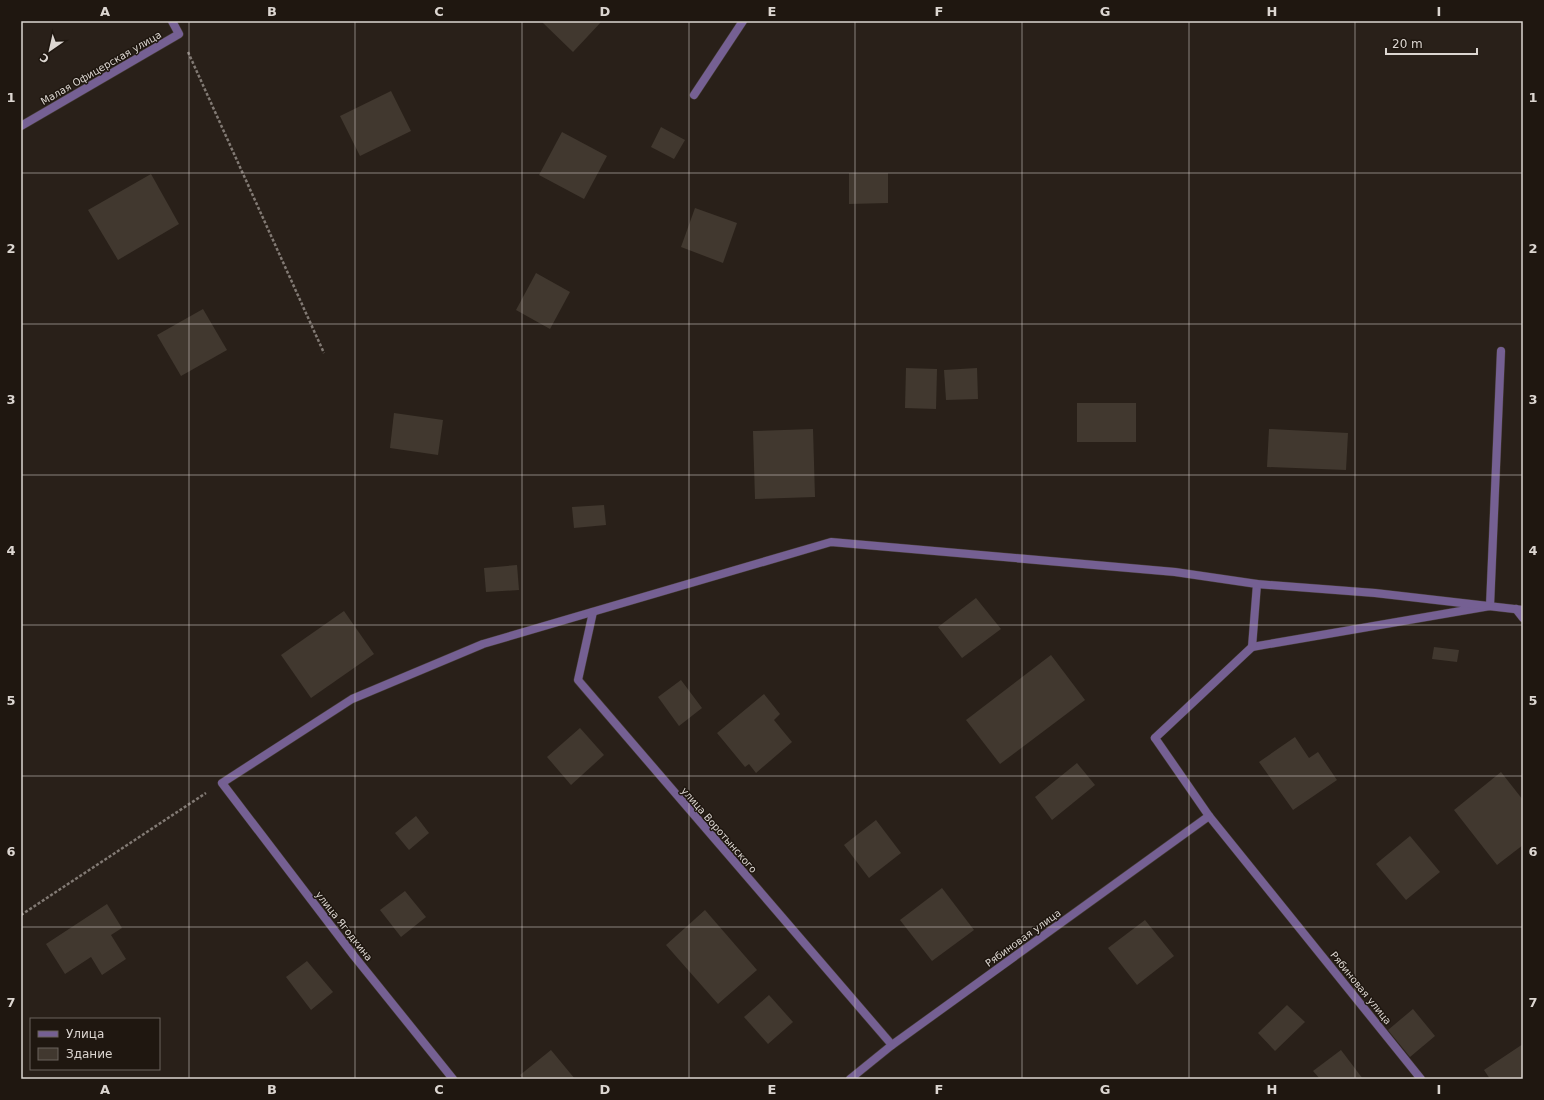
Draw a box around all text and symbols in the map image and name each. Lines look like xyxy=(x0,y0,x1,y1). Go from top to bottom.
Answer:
text: A xyxy=(100,4,110,19)
text: B xyxy=(267,4,277,19)
text: C xyxy=(434,4,444,19)
text: D xyxy=(600,4,611,19)
text: E xyxy=(768,4,776,19)
text: F xyxy=(935,4,943,19)
text: G xyxy=(1100,4,1110,19)
text: H xyxy=(1267,4,1277,19)
text: I xyxy=(1437,4,1441,19)
street label: Малая Офицерская улица xyxy=(39,29,163,107)
north arrow xyxy=(30,30,70,70)
scale bar xyxy=(1386,30,1477,56)
text: 20 m xyxy=(1392,37,1423,51)
text: С xyxy=(38,50,52,66)
text: 1 xyxy=(6,90,16,105)
text: 1 xyxy=(1528,90,1538,105)
text: 2 xyxy=(6,241,16,256)
text: 2 xyxy=(1528,241,1538,256)
text: 3 xyxy=(6,392,16,407)
text: 3 xyxy=(1528,392,1538,407)
text: 4 xyxy=(6,543,16,558)
text: 4 xyxy=(1528,543,1538,558)
text: 5 xyxy=(6,693,16,708)
text: 5 xyxy=(1528,693,1538,708)
street label: улица Воротынского xyxy=(679,785,759,875)
text: 6 xyxy=(6,844,16,859)
text: 6 xyxy=(1528,844,1538,859)
street label: улица Ягодкина xyxy=(313,889,375,963)
street label: Рябиновая улица xyxy=(983,907,1063,969)
street label: Рябиновая улица xyxy=(1328,949,1394,1027)
text: 7 xyxy=(6,995,16,1010)
text: 7 xyxy=(1528,995,1538,1010)
legend xyxy=(30,1018,160,1070)
text: Улица xyxy=(66,1027,104,1041)
text: Здание xyxy=(66,1047,112,1061)
text: A xyxy=(100,1082,110,1097)
text: B xyxy=(267,1082,277,1097)
text: C xyxy=(434,1082,444,1097)
text: D xyxy=(600,1082,611,1097)
text: E xyxy=(768,1082,776,1097)
text: F xyxy=(935,1082,943,1097)
text: G xyxy=(1100,1082,1110,1097)
text: H xyxy=(1267,1082,1277,1097)
text: I xyxy=(1437,1082,1441,1097)

